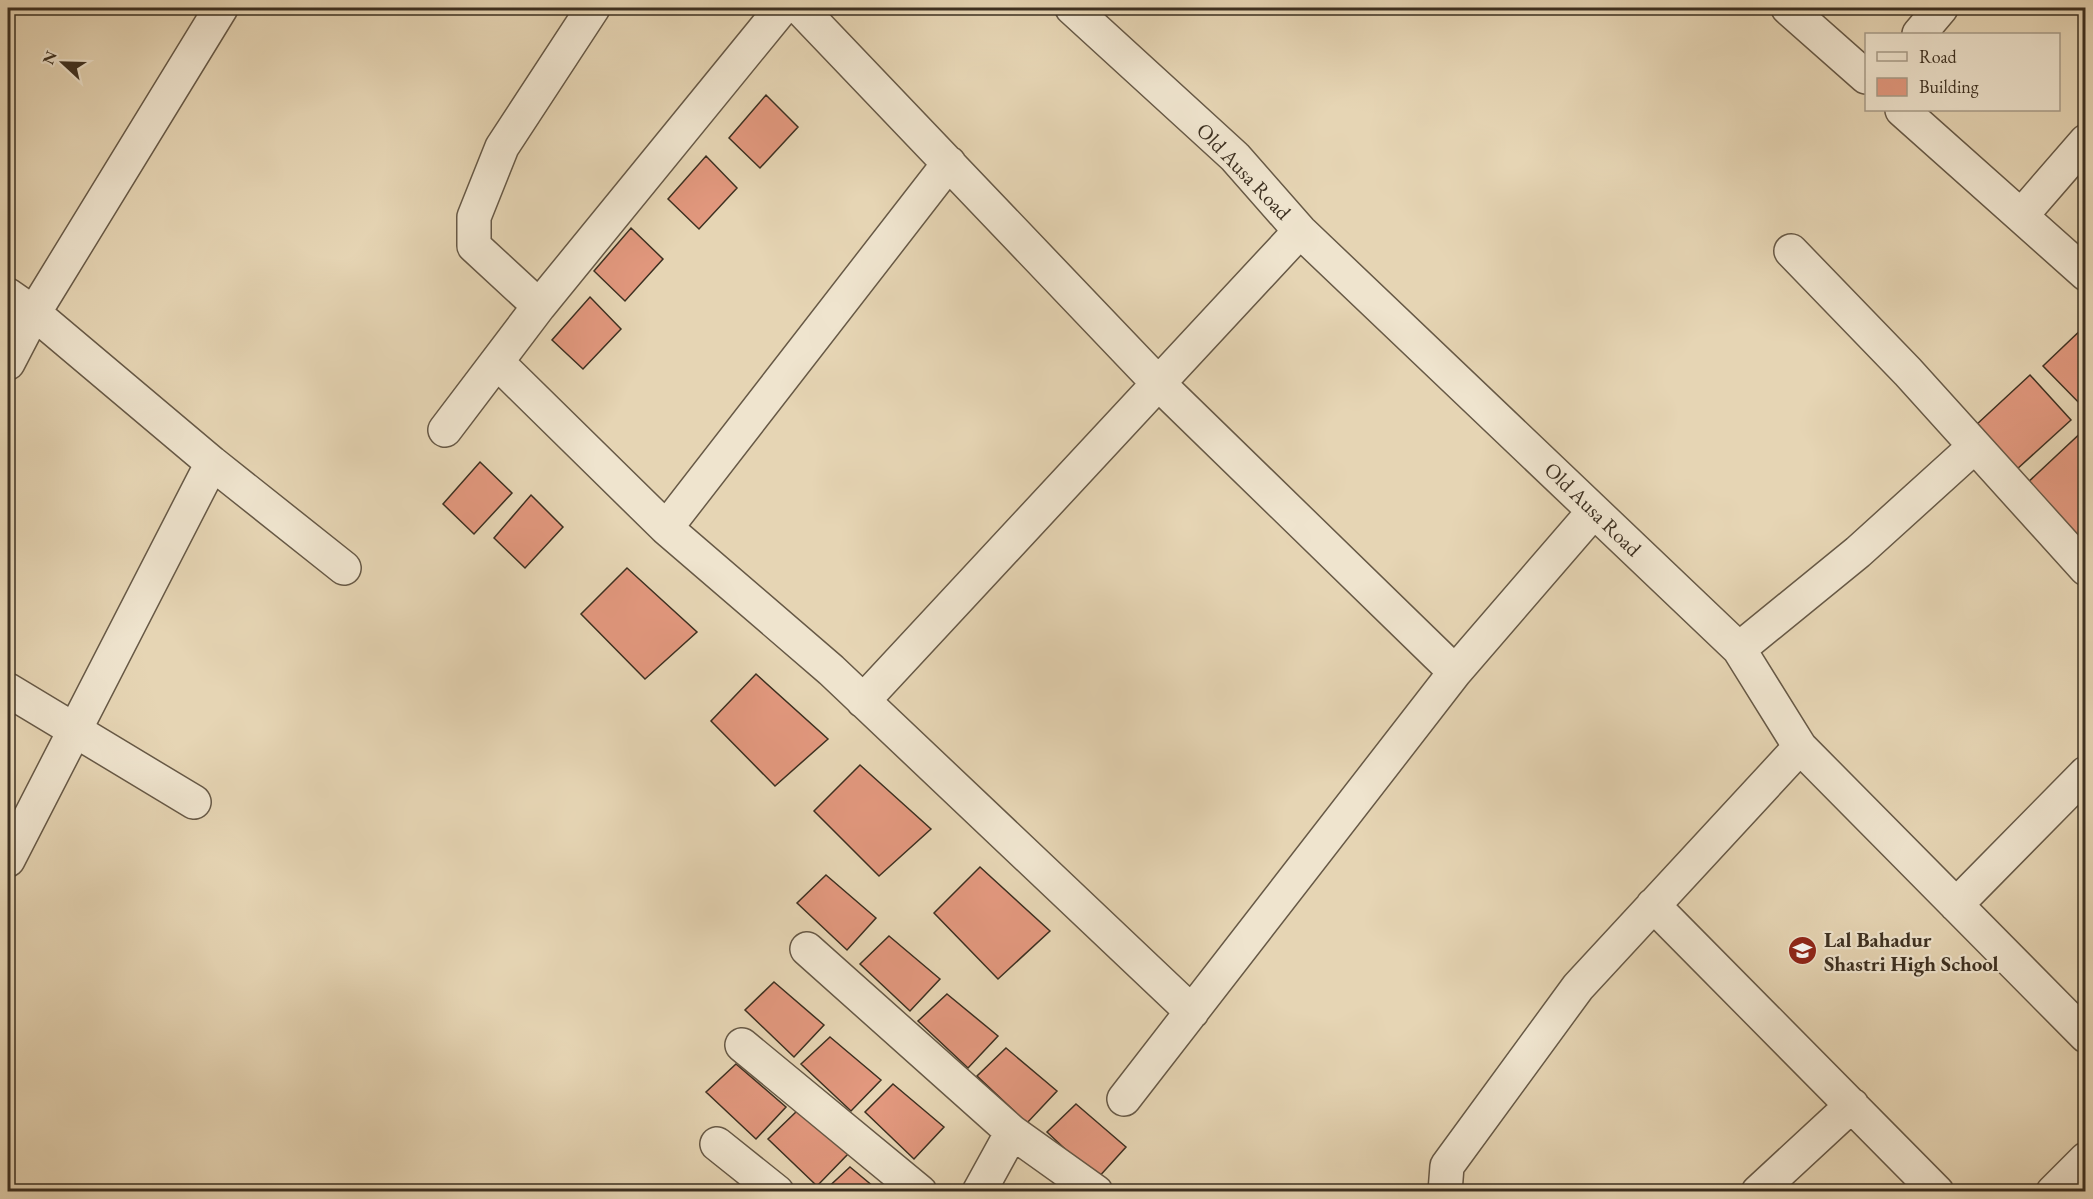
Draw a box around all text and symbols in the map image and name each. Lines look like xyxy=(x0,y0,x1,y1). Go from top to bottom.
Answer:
north arrow xyxy=(33,33,93,93)
legend xyxy=(1865,33,2060,111)
text: Road xyxy=(1919,45,1958,68)
text: N xyxy=(37,48,62,68)
text: Building xyxy=(1919,75,1979,98)
street label: Old Ausa Road xyxy=(1191,117,1297,226)
street label: Old Ausa Road xyxy=(1539,456,1648,562)
place label: Lal Bahadur Shastri High School xyxy=(1824,926,1998,977)
school or university icon: Lal Bahadur Shastri High School xyxy=(1787,935,1819,967)

